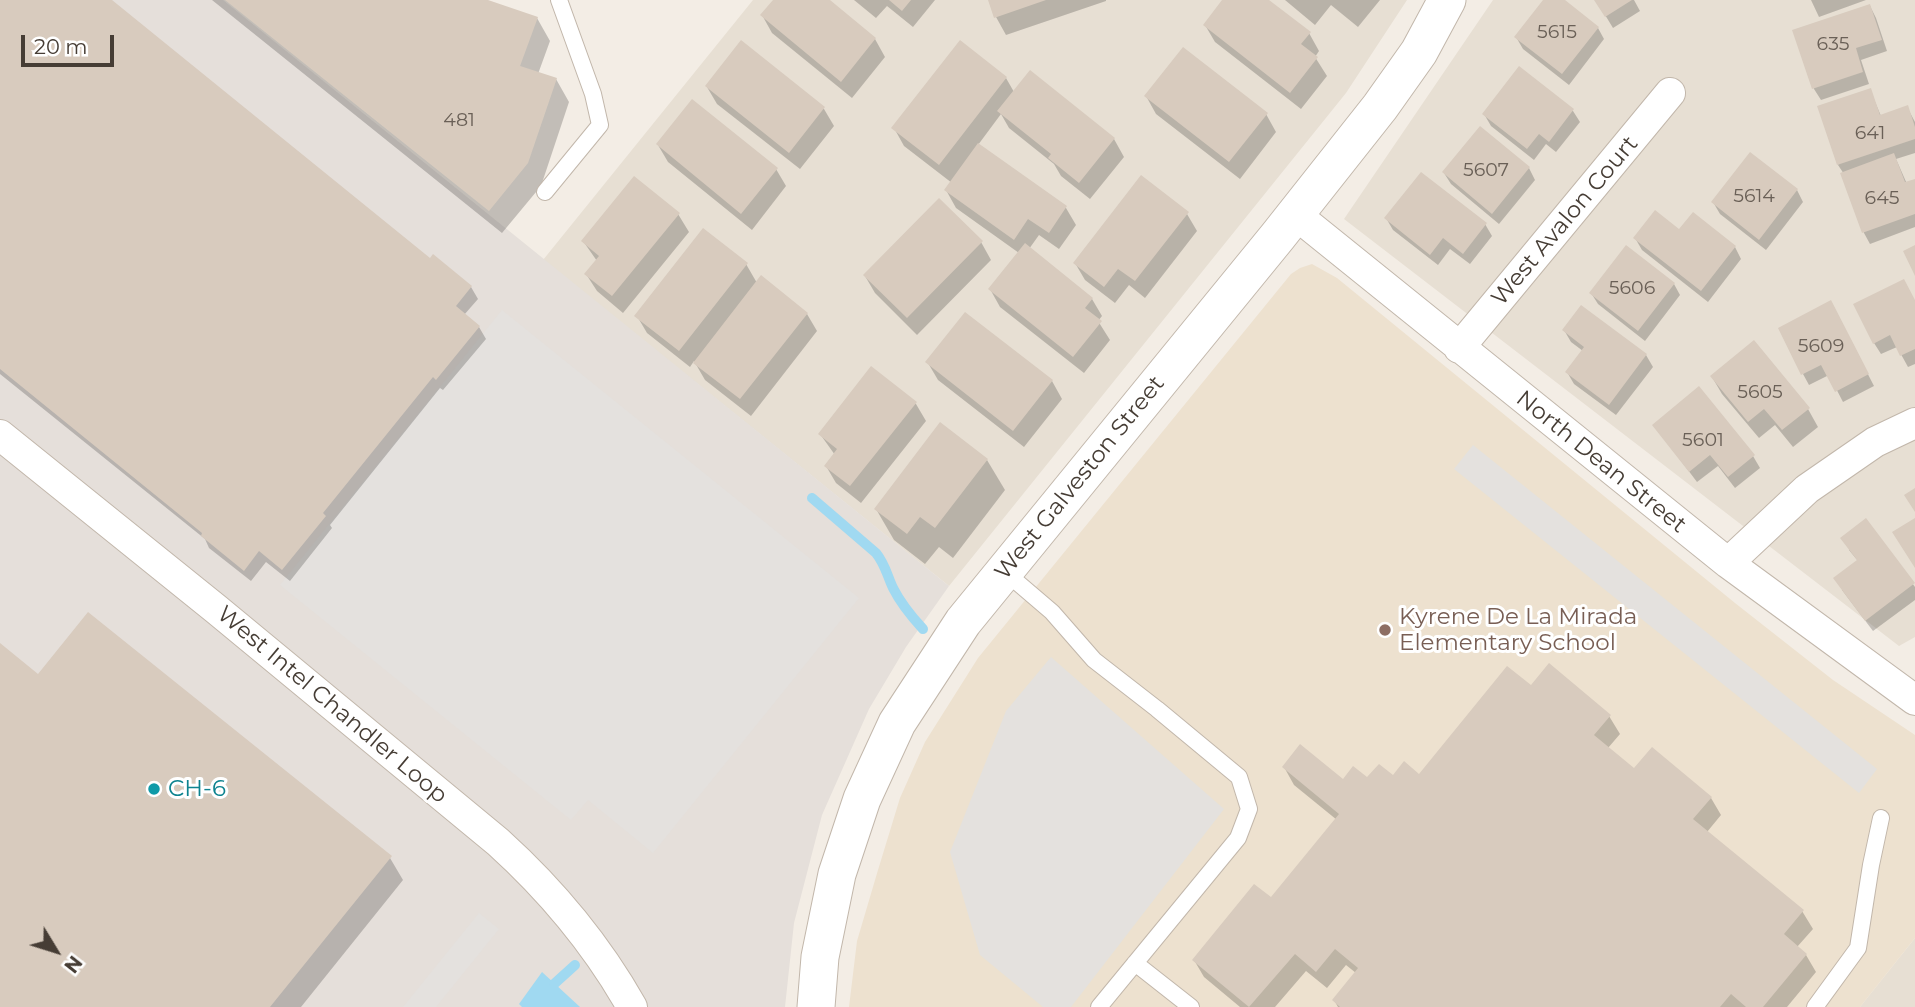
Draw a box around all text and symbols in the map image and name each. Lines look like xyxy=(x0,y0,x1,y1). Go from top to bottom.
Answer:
scale bar xyxy=(24,21,117,65)
house number: 5615 xyxy=(1537,21,1577,43)
house number: 635 xyxy=(1817,33,1849,55)
text: 20 m xyxy=(34,34,88,59)
house number: 481 xyxy=(443,109,475,131)
house number: 641 xyxy=(1855,122,1885,144)
street label: West Avalon Court xyxy=(1486,131,1644,311)
house number: 5607 xyxy=(1463,159,1509,181)
house number: 5614 xyxy=(1733,185,1775,207)
house number: 645 xyxy=(1865,187,1899,209)
house number: 5606 xyxy=(1609,277,1655,299)
house number: 5609 xyxy=(1798,335,1844,357)
street label: West Galveston Street xyxy=(989,371,1171,585)
house number: 5605 xyxy=(1737,381,1783,403)
street label: North Dean Street xyxy=(1510,385,1692,539)
house number: 5601 xyxy=(1682,429,1724,451)
street label: West Intel Chandler Loop xyxy=(211,601,453,809)
place label: Kyrene De La Mirada Elementary School xyxy=(1399,603,1637,657)
marker: Kyrene De La Mirada Elementary School xyxy=(1377,622,1393,638)
place label: CH-6 xyxy=(168,775,226,803)
marker: CH-6 xyxy=(146,781,162,797)
north arrow xyxy=(21,916,91,986)
text: N xyxy=(59,951,87,977)

